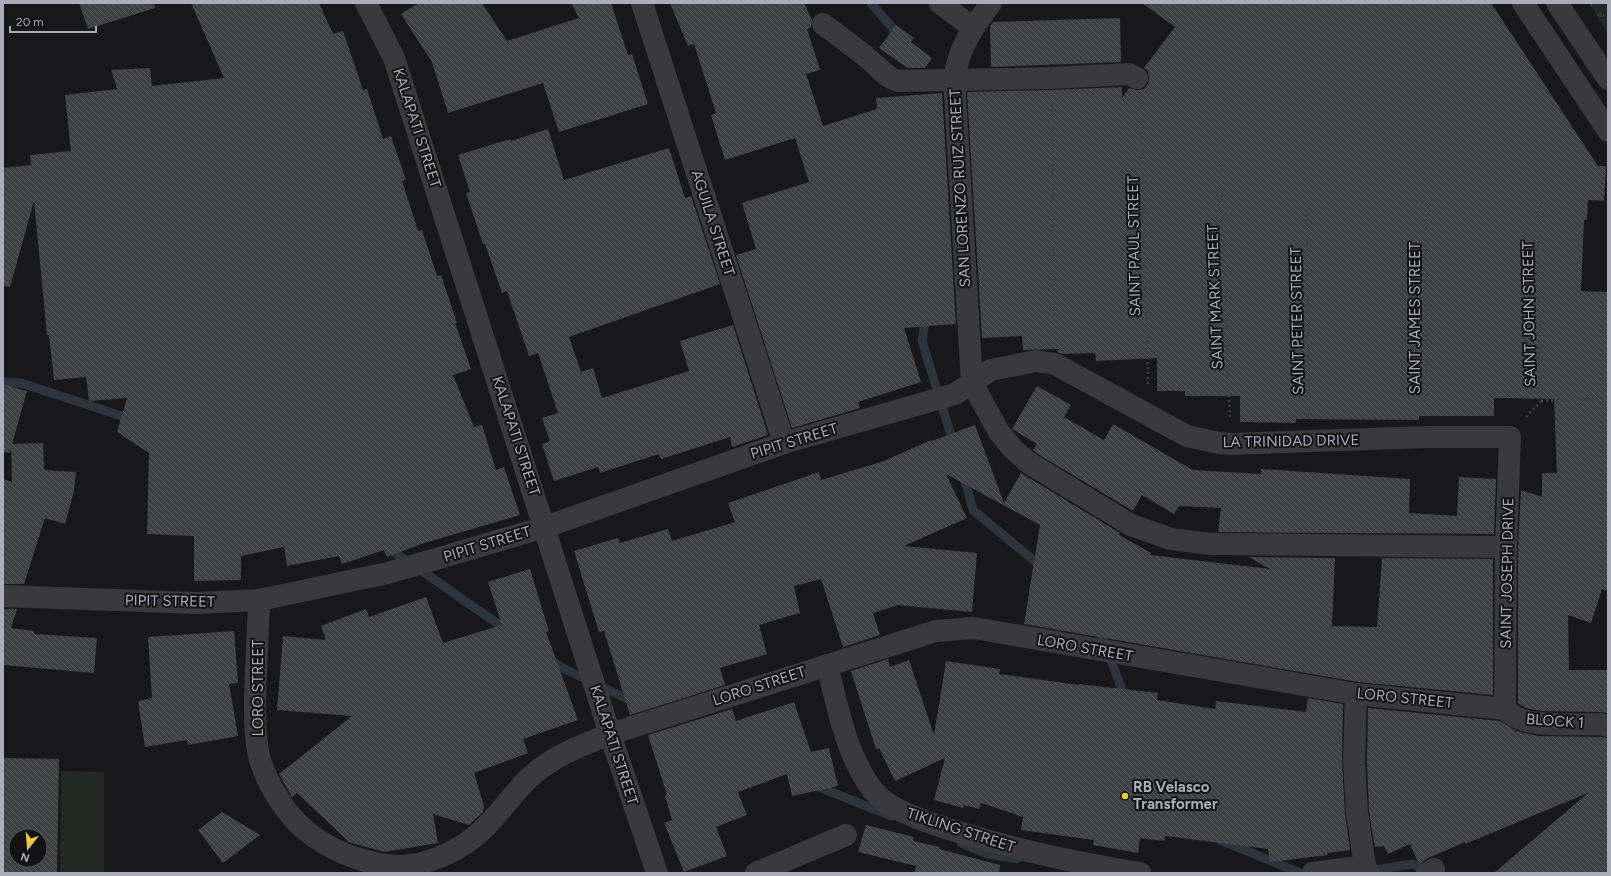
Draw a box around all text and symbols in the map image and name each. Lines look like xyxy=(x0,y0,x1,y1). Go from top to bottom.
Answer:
scale bar xyxy=(10,8,96,34)
text: 20 m xyxy=(16,15,44,29)
street label: KALAPATI STREET xyxy=(389,66,445,191)
street label: SAN LORENZO RUIZ STREET xyxy=(946,87,974,288)
street label: AGUILA STREET xyxy=(687,168,739,279)
street label: SAINT PAUL STREET xyxy=(1124,175,1144,317)
street label: SAINT MARK STREET xyxy=(1203,223,1227,370)
street label: SAINT JOHN STREET xyxy=(1519,240,1539,387)
street label: SAINT JAMES STREET xyxy=(1406,241,1424,394)
street label: SAINT PETER STREET xyxy=(1287,246,1307,395)
street label: KALAPATI STREET xyxy=(488,374,544,499)
street label: PIPIT STREET xyxy=(748,419,841,463)
street label: LA TRINIDAD DRIVE xyxy=(1223,431,1359,451)
street label: SAINT JOSEPH DRIVE xyxy=(1497,497,1517,649)
street label: PIPIT STREET xyxy=(441,522,534,566)
street label: PIPIT STREET xyxy=(125,591,216,611)
street label: LORO STREET xyxy=(1036,631,1135,665)
street label: LORO STREET xyxy=(249,639,267,736)
street label: LORO STREET xyxy=(710,662,809,710)
street label: KALAPATI STREET xyxy=(586,683,642,808)
street label: LORO STREET xyxy=(1356,684,1455,712)
street label: BLOCK 1 xyxy=(1525,710,1585,732)
place label: RB Velasco Transformer xyxy=(1133,778,1218,813)
marker: RB Velasco Transformer xyxy=(1120,791,1130,801)
street label: TIKLING STREET xyxy=(904,804,1018,856)
north arrow xyxy=(8,828,48,868)
text: N xyxy=(19,850,31,865)

